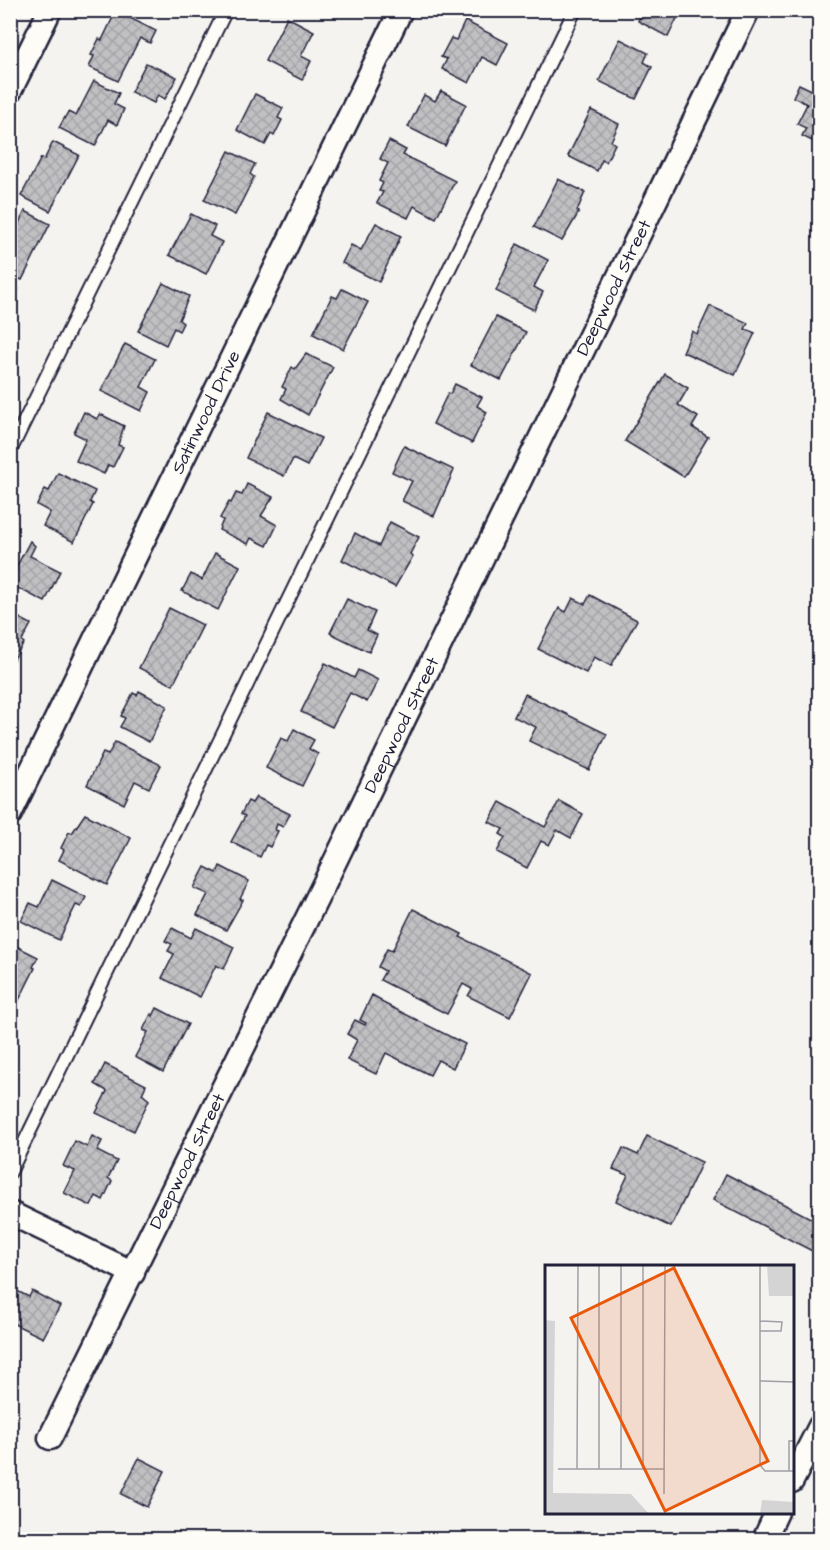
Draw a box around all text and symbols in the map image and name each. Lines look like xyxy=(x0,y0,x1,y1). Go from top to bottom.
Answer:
street label: Deepwood Street xyxy=(570,215,657,360)
street label: Satinwood Drive xyxy=(165,346,246,478)
street label: Deepwood Street xyxy=(358,652,445,797)
street label: Deepwood Street xyxy=(143,1088,231,1233)
inset map xyxy=(545,1265,794,1514)

